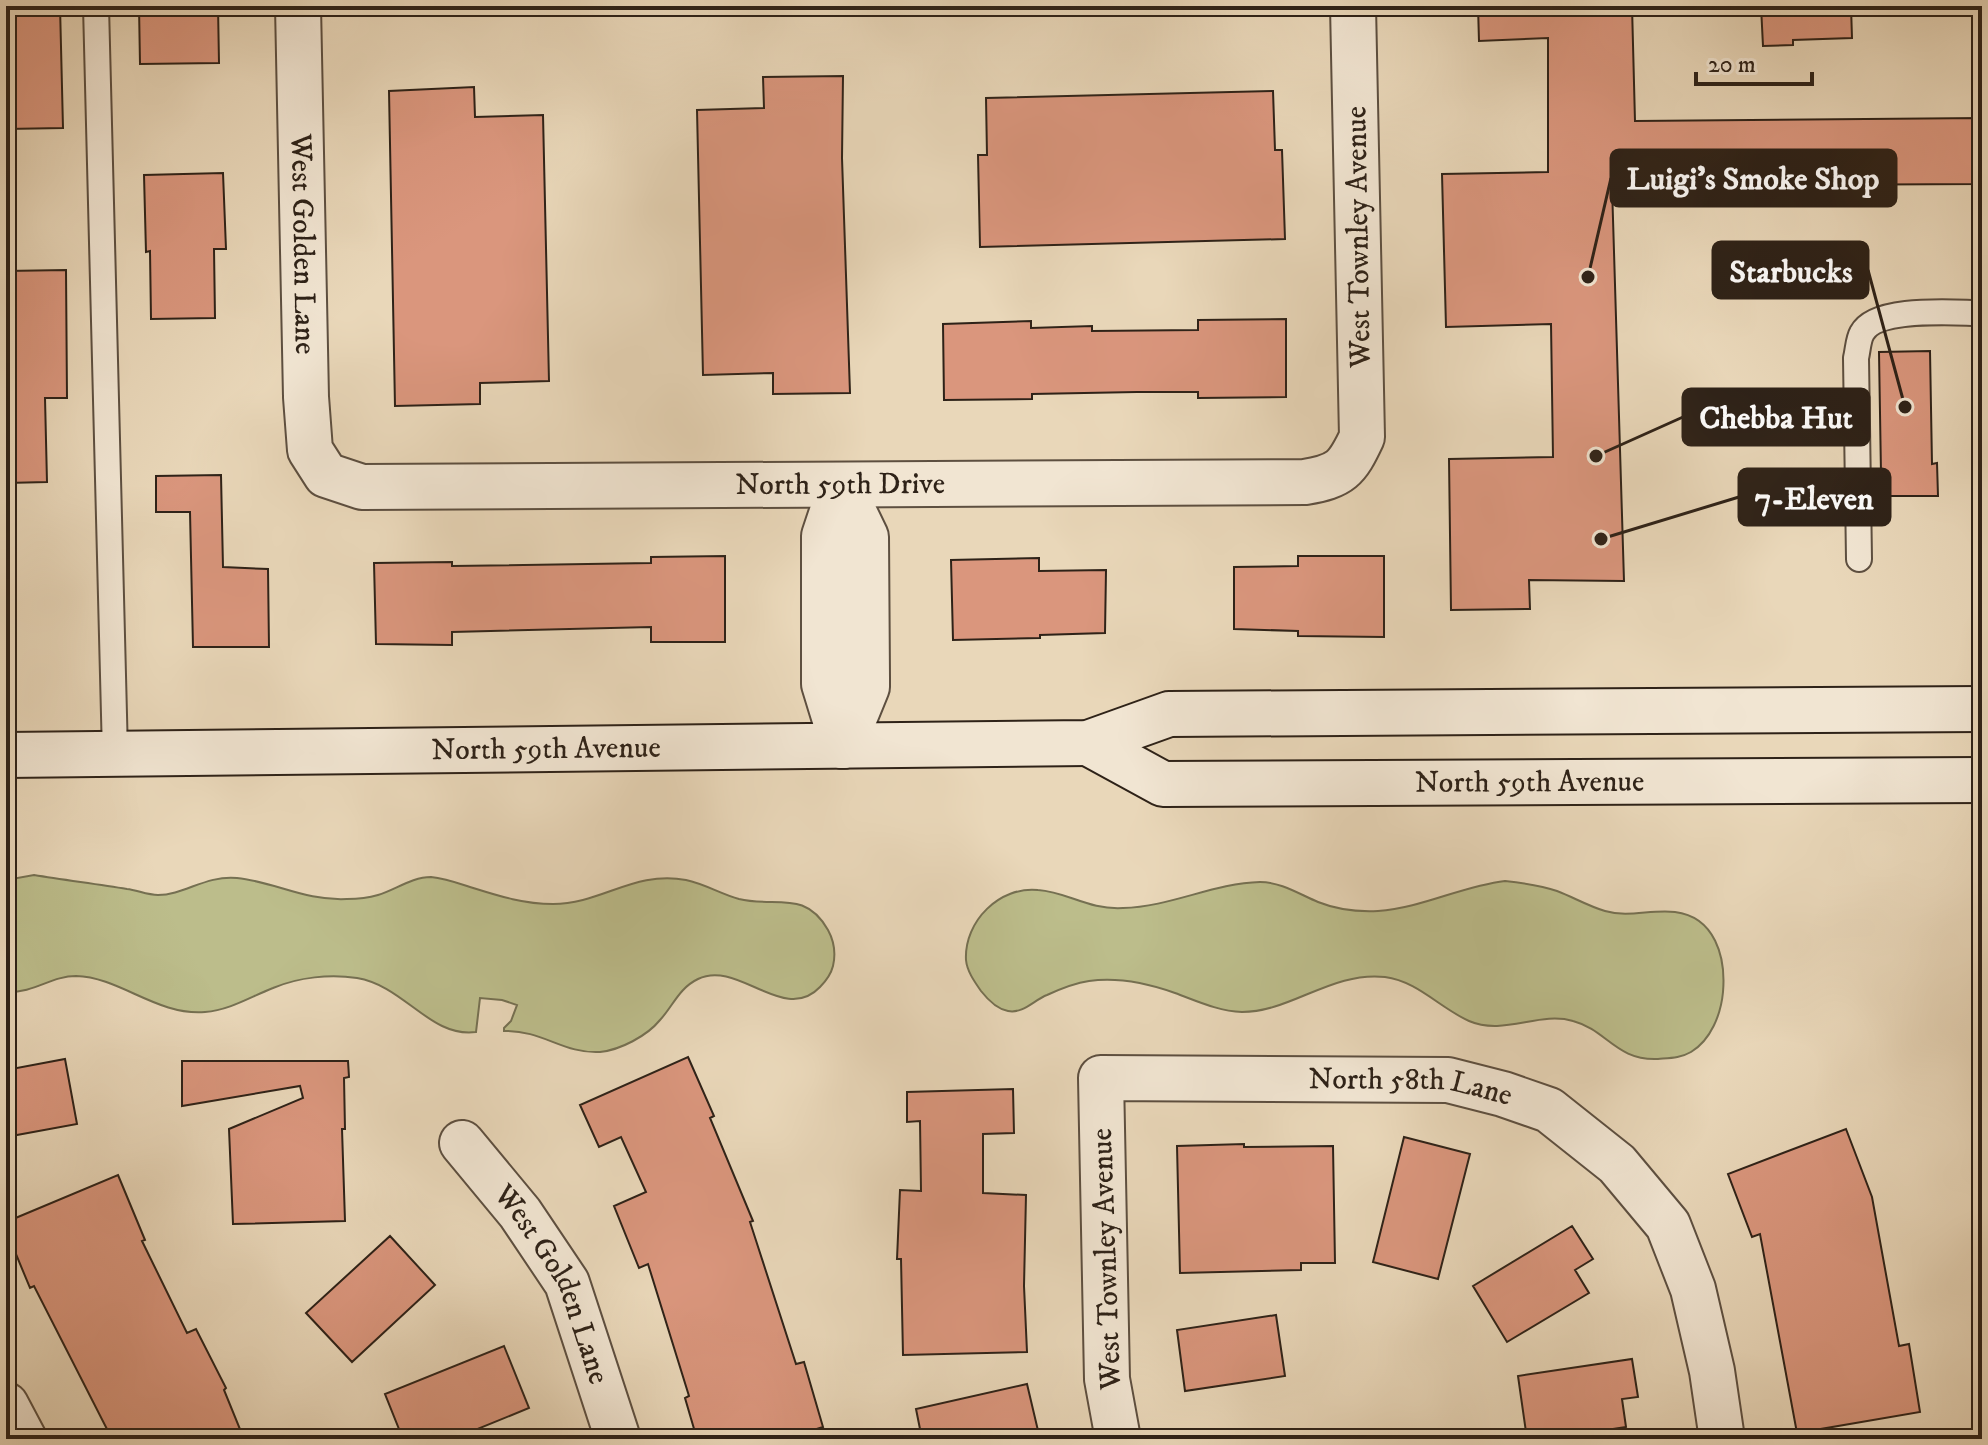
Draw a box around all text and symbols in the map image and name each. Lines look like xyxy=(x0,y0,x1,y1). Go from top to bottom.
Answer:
scale bar xyxy=(1696,36,1812,86)
text: 20 m xyxy=(1708,50,1756,80)
street label: West Townley Avenue xyxy=(1338,106,1380,369)
street label: West Golden Lane xyxy=(282,132,324,355)
callout: Luigi’s Smoke Shop xyxy=(1611,150,1896,206)
text: Luigi’s Smoke Shop xyxy=(1627,160,1879,200)
callout: Starbucks xyxy=(1713,242,1868,298)
text: Starbucks xyxy=(1729,253,1853,293)
callout: Chebba Hut xyxy=(1683,389,1869,445)
text: Chebba Hut xyxy=(1699,399,1854,439)
street label: North 59th Drive xyxy=(735,465,945,504)
callout: 7-Eleven xyxy=(1739,469,1890,525)
text: 7-Eleven xyxy=(1754,480,1874,520)
street label: North 59th Avenue xyxy=(431,729,661,769)
street label: North 59th Avenue xyxy=(1415,763,1644,801)
street label: North 58th Lane xyxy=(1308,1061,1518,1114)
street label: West Townley Avenue xyxy=(1084,1127,1130,1392)
street label: West Golden Lane xyxy=(485,1176,617,1389)

